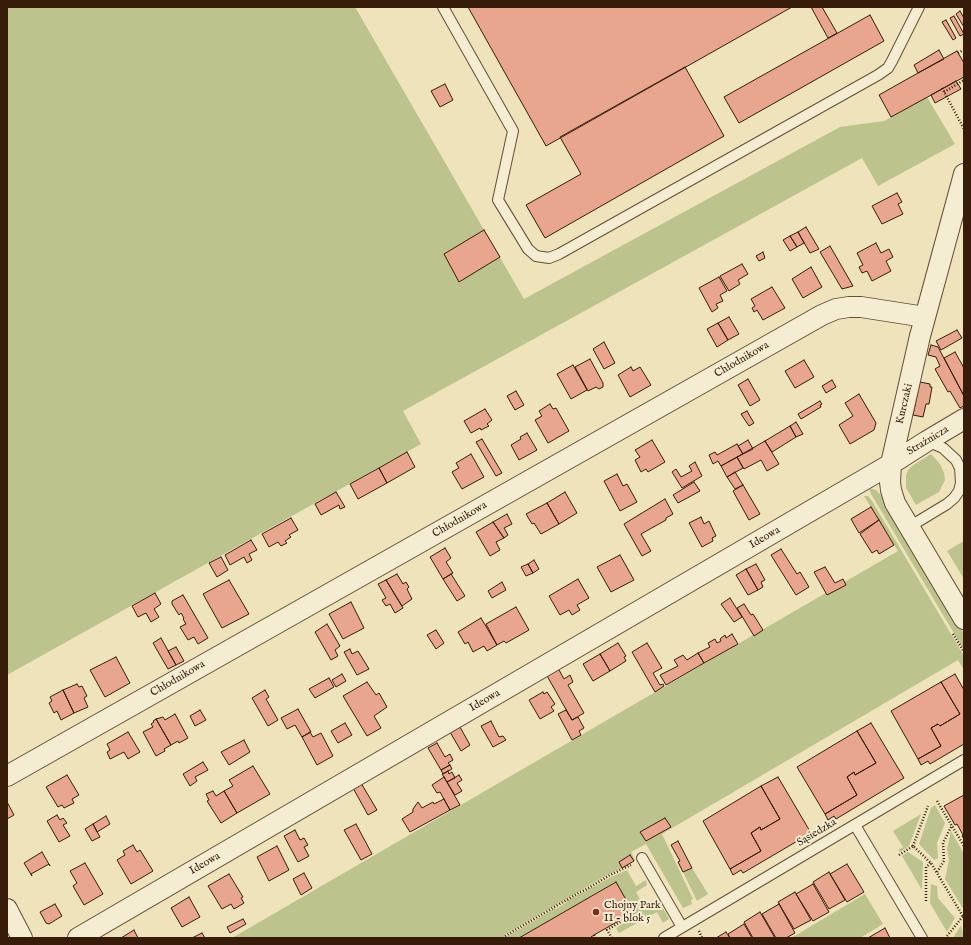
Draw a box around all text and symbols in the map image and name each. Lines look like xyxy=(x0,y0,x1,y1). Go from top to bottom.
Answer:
street label: Chłodnikowa xyxy=(712,339,772,381)
street label: Kurczaki xyxy=(894,383,916,425)
street label: Strażnicza xyxy=(905,423,951,459)
street label: Chłodnikowa xyxy=(430,499,490,541)
street label: Ideowa xyxy=(747,524,783,552)
street label: Chłodnikowa xyxy=(148,658,208,700)
street label: Ideowa xyxy=(467,687,503,715)
street label: Sąsiedzka xyxy=(795,816,839,850)
street label: Ideowa xyxy=(187,850,223,878)
place label: Chojny Park II - blok 5 xyxy=(604,899,661,925)
marker: Chojny Park II - blok 5 xyxy=(591,907,601,917)

